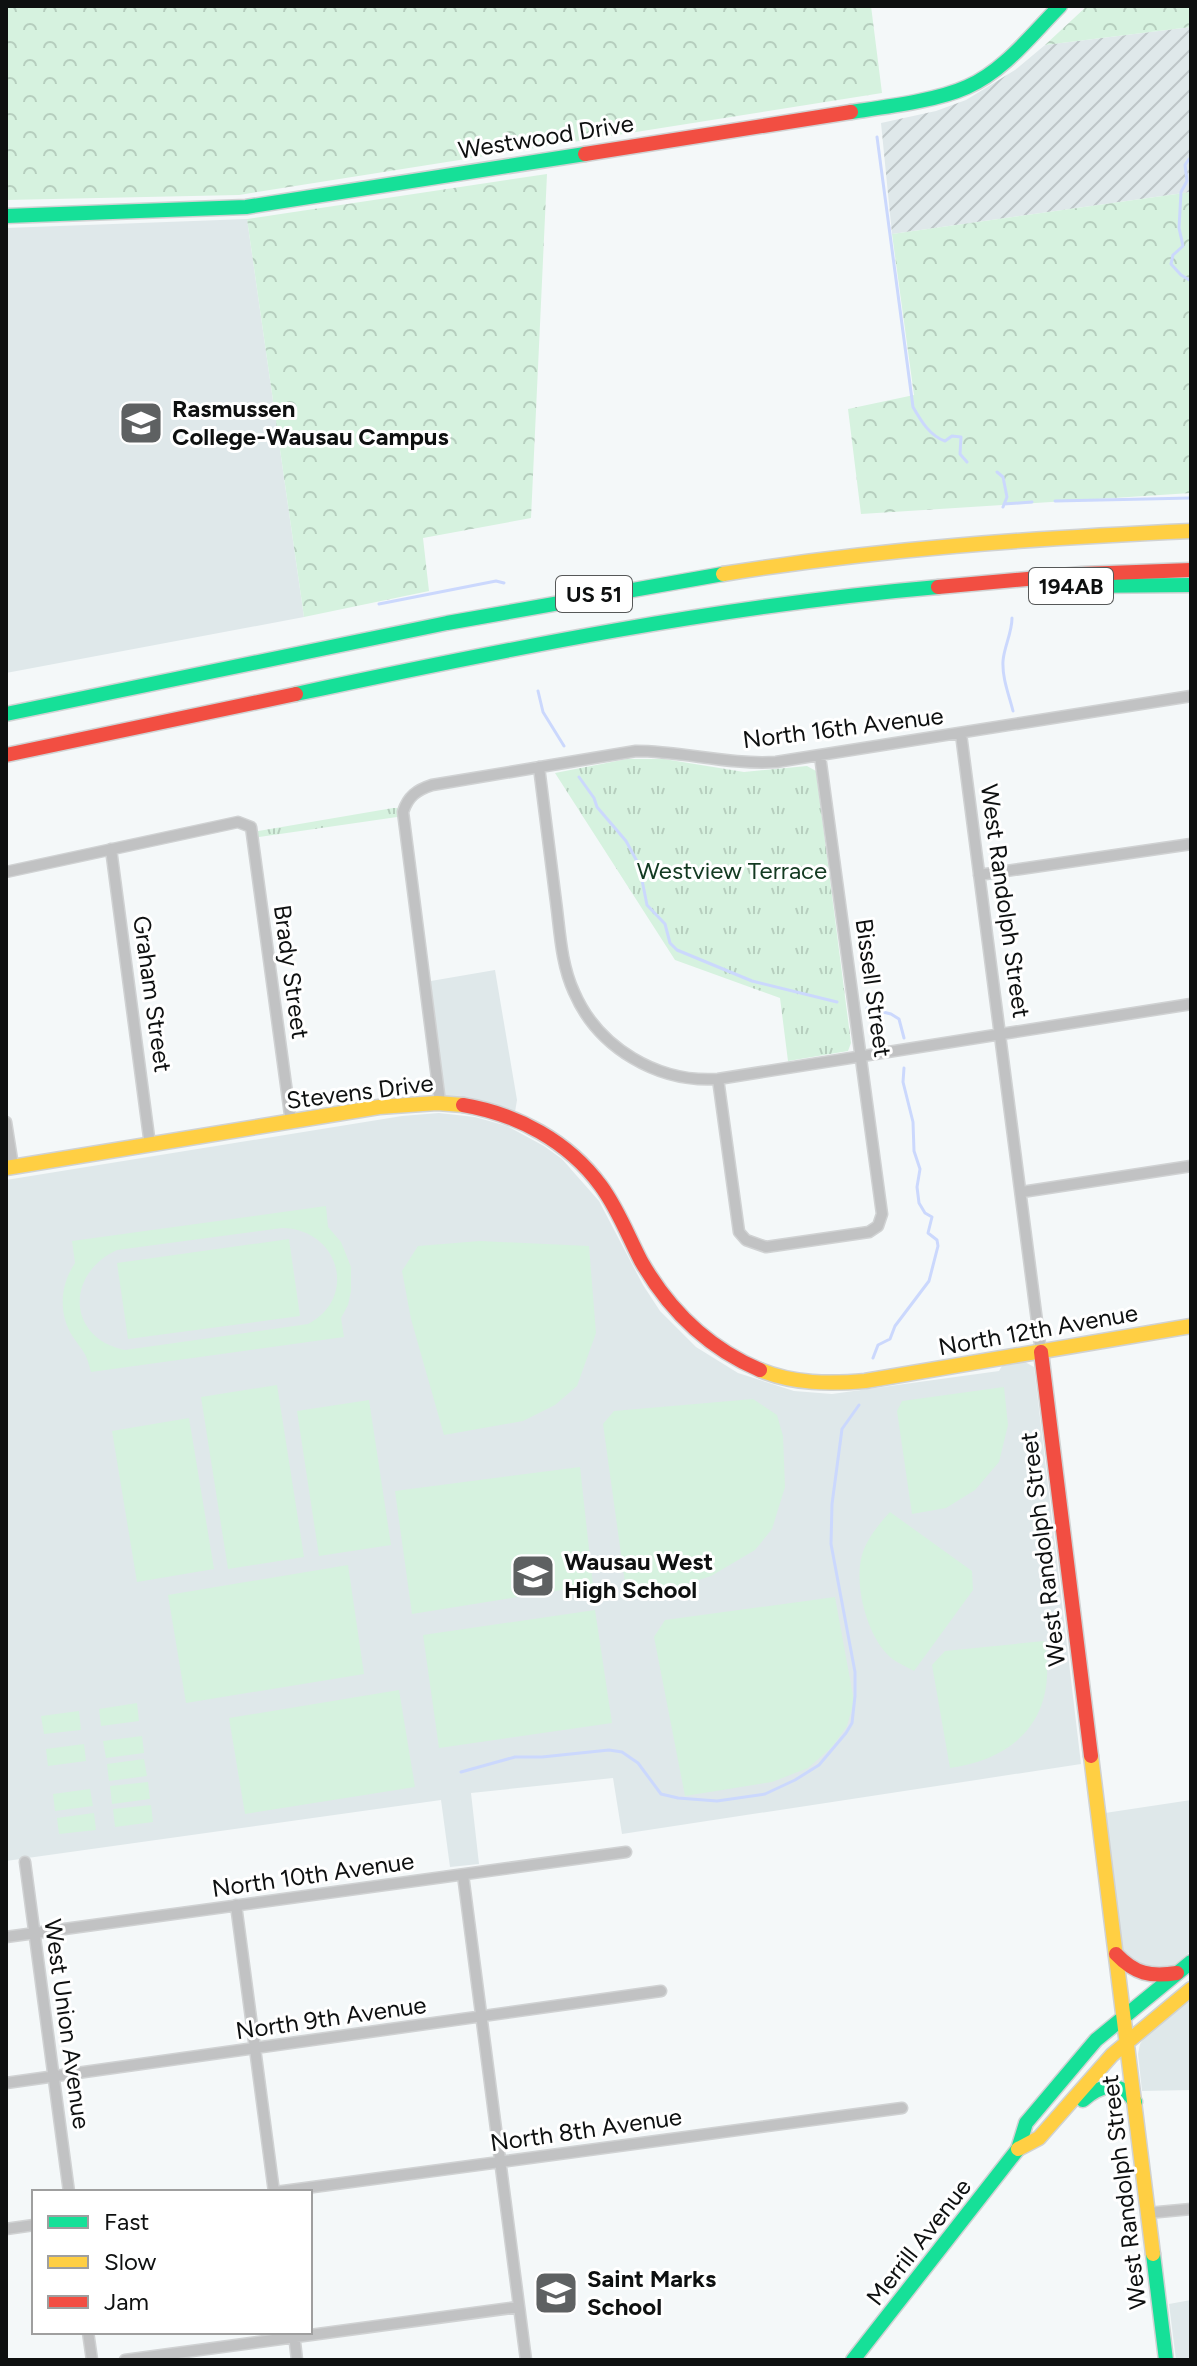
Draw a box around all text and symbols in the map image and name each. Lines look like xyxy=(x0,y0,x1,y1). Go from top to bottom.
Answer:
street label: Westwood Drive xyxy=(456,108,636,165)
place label: Rasmussen College-Wausau Campus xyxy=(172,394,449,451)
school or university icon: Rasmussen College-Wausau Campus xyxy=(117,399,165,447)
road number: 194AB xyxy=(1029,568,1113,604)
road number: US 51 xyxy=(556,576,632,612)
street label: North 16th Avenue xyxy=(741,701,945,754)
street label: West Randolph Street xyxy=(975,782,1036,1020)
park label: Westview Terrace xyxy=(637,856,827,885)
street label: Brady Street xyxy=(268,903,315,1041)
street label: Graham Street xyxy=(127,914,178,1074)
street label: Bissell Street xyxy=(849,917,898,1059)
street label: Stevens Drive xyxy=(285,1068,435,1115)
street label: North 12th Avenue xyxy=(936,1298,1140,1361)
street label: West Randolph Street xyxy=(1014,1430,1071,1668)
place label: Wausau West High School xyxy=(564,1547,713,1604)
school or university icon: Wausau West High School xyxy=(509,1552,557,1600)
street label: North 10th Avenue xyxy=(210,1846,416,1903)
street label: West Union Avenue xyxy=(38,1917,97,2131)
street label: North 9th Avenue xyxy=(234,1990,428,2045)
street label: West Randolph Street xyxy=(1095,2073,1152,2311)
street label: North 8th Avenue xyxy=(488,2102,684,2157)
street label: Merrill Avenue xyxy=(860,2173,977,2311)
legend xyxy=(32,2190,312,2334)
text: Fast xyxy=(104,2207,149,2236)
text: Slow xyxy=(104,2247,157,2276)
place label: Saint Marks School xyxy=(587,2264,716,2321)
school or university icon: Saint Marks School xyxy=(532,2269,580,2317)
text: Jam xyxy=(104,2287,149,2316)

